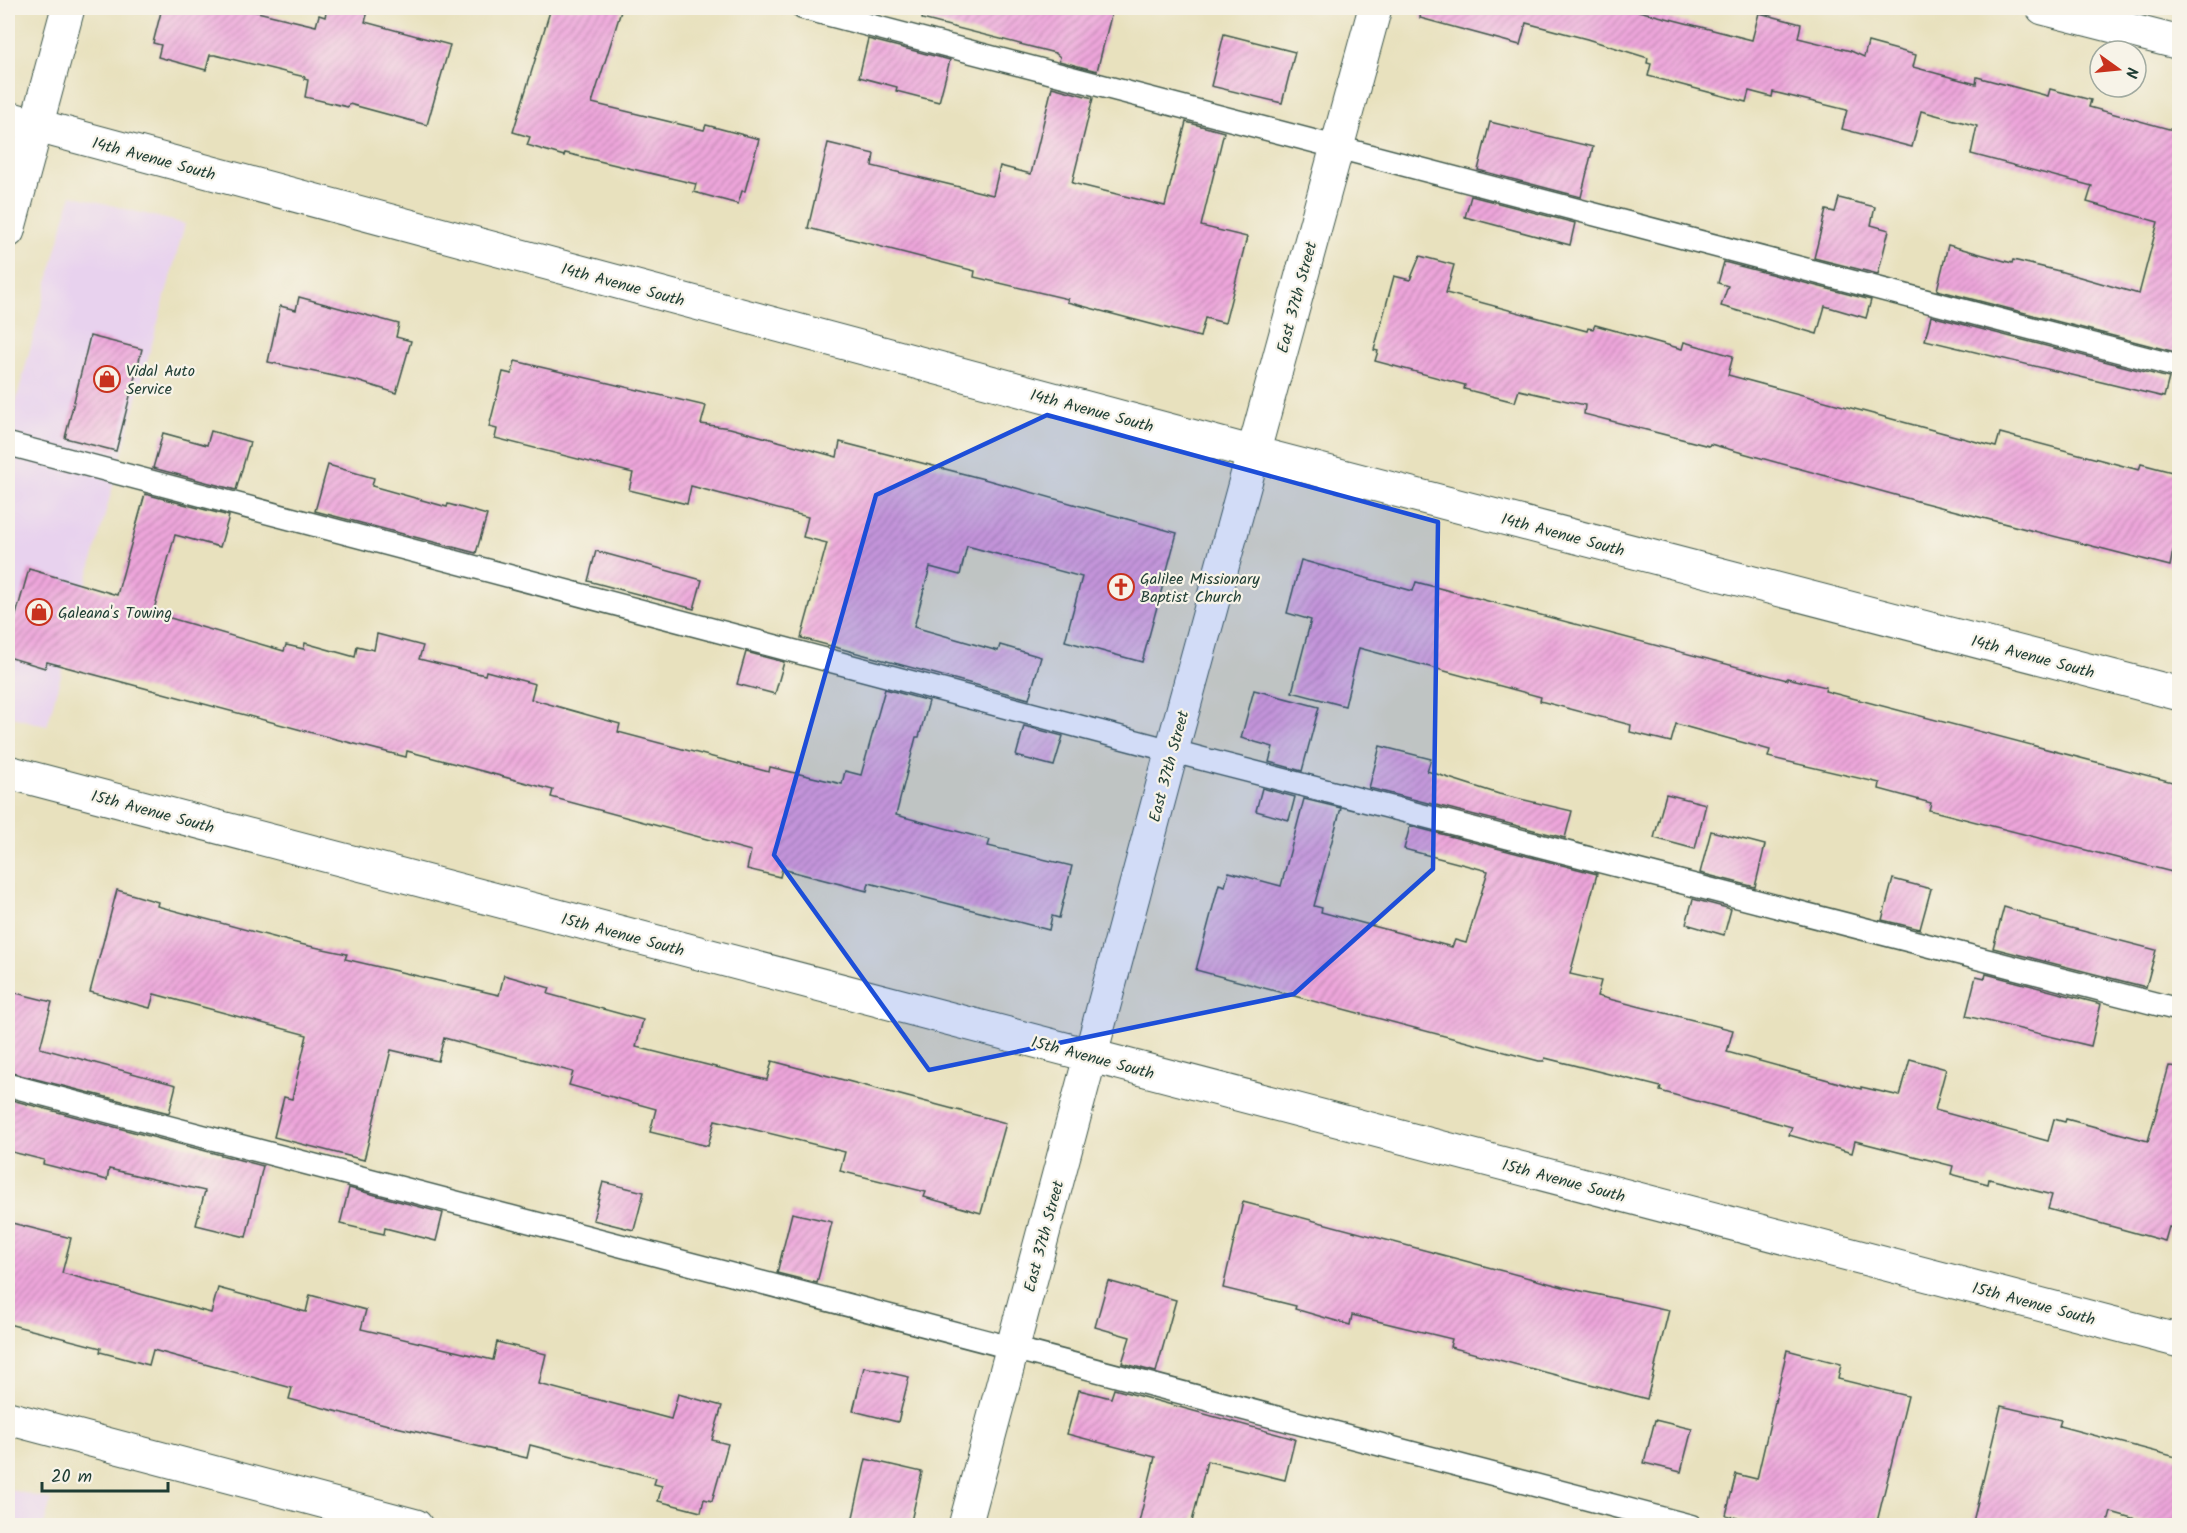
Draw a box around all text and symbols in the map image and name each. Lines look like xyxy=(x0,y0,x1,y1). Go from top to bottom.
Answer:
north arrow xyxy=(2088,39,2148,99)
text: N xyxy=(2118,64,2144,81)
street label: 14th Avenue South xyxy=(89,131,218,188)
street label: East 37th Street xyxy=(1271,238,1325,356)
street label: 14th Avenue South xyxy=(558,257,687,314)
place label: Vidal Auto Service xyxy=(126,359,195,402)
shop icon: Vidal Auto Service xyxy=(92,364,122,394)
street label: 14th Avenue South xyxy=(1027,383,1156,440)
street label: 14th Avenue South xyxy=(1498,507,1627,564)
place label: Galilee Missionary Baptist Church xyxy=(1140,567,1260,610)
church icon: Galilee Missionary Baptist Church xyxy=(1106,572,1136,602)
shop icon: Galeana's Towing xyxy=(24,597,54,627)
place label: Galeana's Towing xyxy=(58,601,172,626)
street label: 14th Avenue South xyxy=(1968,629,2097,686)
street label: East 37th Street xyxy=(1143,707,1197,825)
street label: 15th Avenue South xyxy=(88,784,217,841)
street label: 15th Avenue South xyxy=(558,907,687,964)
street label: 15th Avenue South xyxy=(1028,1030,1157,1087)
street label: 15th Avenue South xyxy=(1499,1153,1628,1210)
street label: East 37th Street xyxy=(1018,1177,1072,1295)
street label: 15th Avenue South xyxy=(1969,1276,2098,1333)
scale bar xyxy=(42,1455,168,1493)
text: 20 m xyxy=(51,1463,92,1492)

